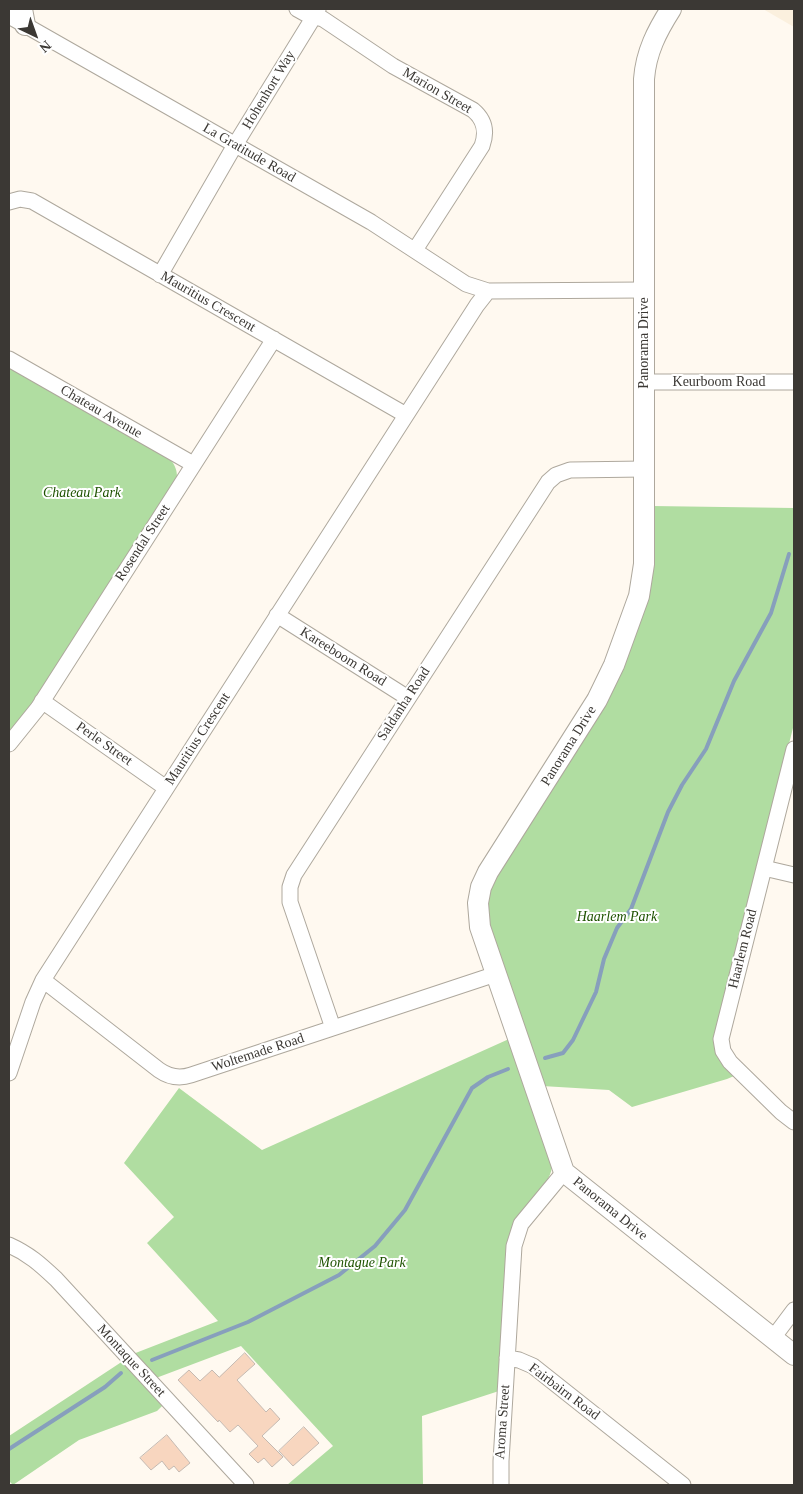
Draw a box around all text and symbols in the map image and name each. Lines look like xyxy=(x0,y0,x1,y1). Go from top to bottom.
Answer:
north arrow xyxy=(10,10,60,60)
text: N xyxy=(37,38,54,55)
street label: Hohenhort Way xyxy=(239,48,299,132)
street label: Marion Street xyxy=(399,64,475,118)
street label: La Gratitude Road xyxy=(200,120,298,186)
street label: Mauritius Crescent xyxy=(158,268,258,336)
street label: Panorama Drive xyxy=(636,297,652,389)
street label: Keurboom Road xyxy=(673,374,765,390)
street label: Chateau Avenue xyxy=(57,382,145,442)
park label: Chateau Park xyxy=(43,485,121,501)
street label: Rosendal Street xyxy=(112,501,174,585)
street label: Kareeboom Road xyxy=(297,624,389,690)
street label: Saldanha Road xyxy=(374,664,434,744)
street label: Mauritius Crescent xyxy=(162,690,234,788)
street label: Panorama Drive xyxy=(538,703,600,789)
street label: Perle Street xyxy=(73,719,135,769)
street label: Haarlem Road xyxy=(725,908,761,990)
park label: Haarlem Park xyxy=(577,909,657,925)
street label: Woltemade Road xyxy=(210,1030,306,1076)
street label: Panorama Drive xyxy=(569,1174,651,1244)
park label: Montague Park xyxy=(318,1255,406,1271)
street label: Montaque Street xyxy=(93,1321,169,1401)
street label: Fairbairn Road xyxy=(525,1360,603,1424)
street label: Aroma Street xyxy=(492,1384,514,1460)

